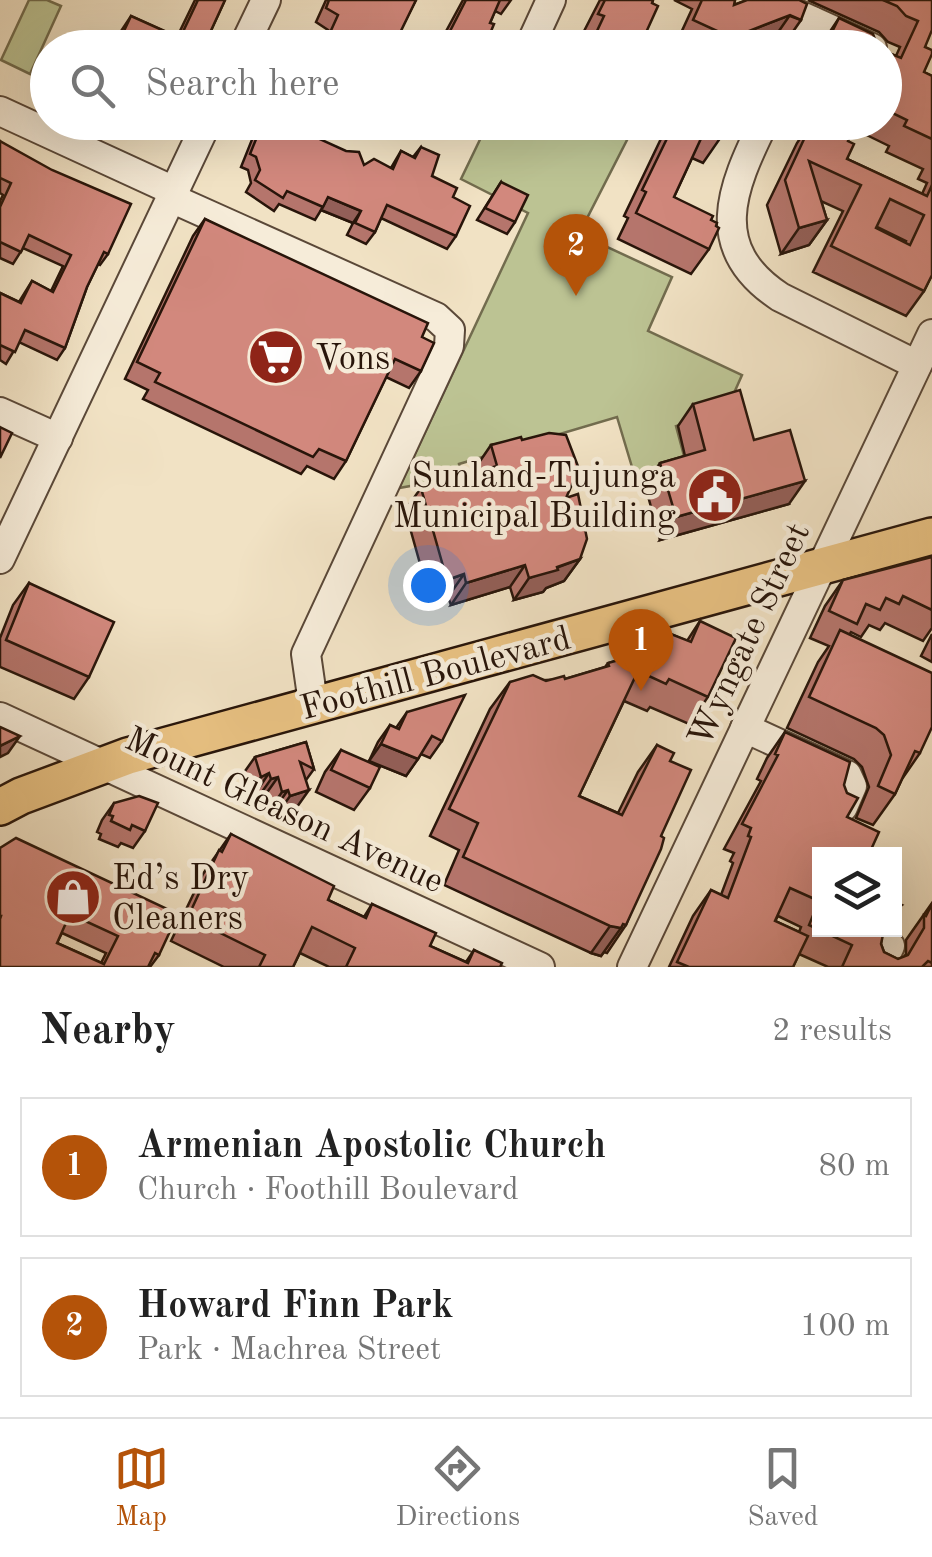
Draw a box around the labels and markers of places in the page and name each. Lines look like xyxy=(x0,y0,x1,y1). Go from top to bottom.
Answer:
pin: 2 xyxy=(544,214,608,296)
supermarket icon: Vons xyxy=(246,327,306,387)
place label: Vons xyxy=(315,342,390,377)
place label: Sunland-Tujunga Municipal Building xyxy=(393,460,676,535)
public building icon: Sunland-Tujunga Municipal Building xyxy=(685,465,745,525)
pin: 1 xyxy=(608,608,674,691)
place label: Ed’s Dry Cleaners xyxy=(112,862,249,937)
shop icon: Ed’s Dry Cleaners xyxy=(43,867,103,927)

